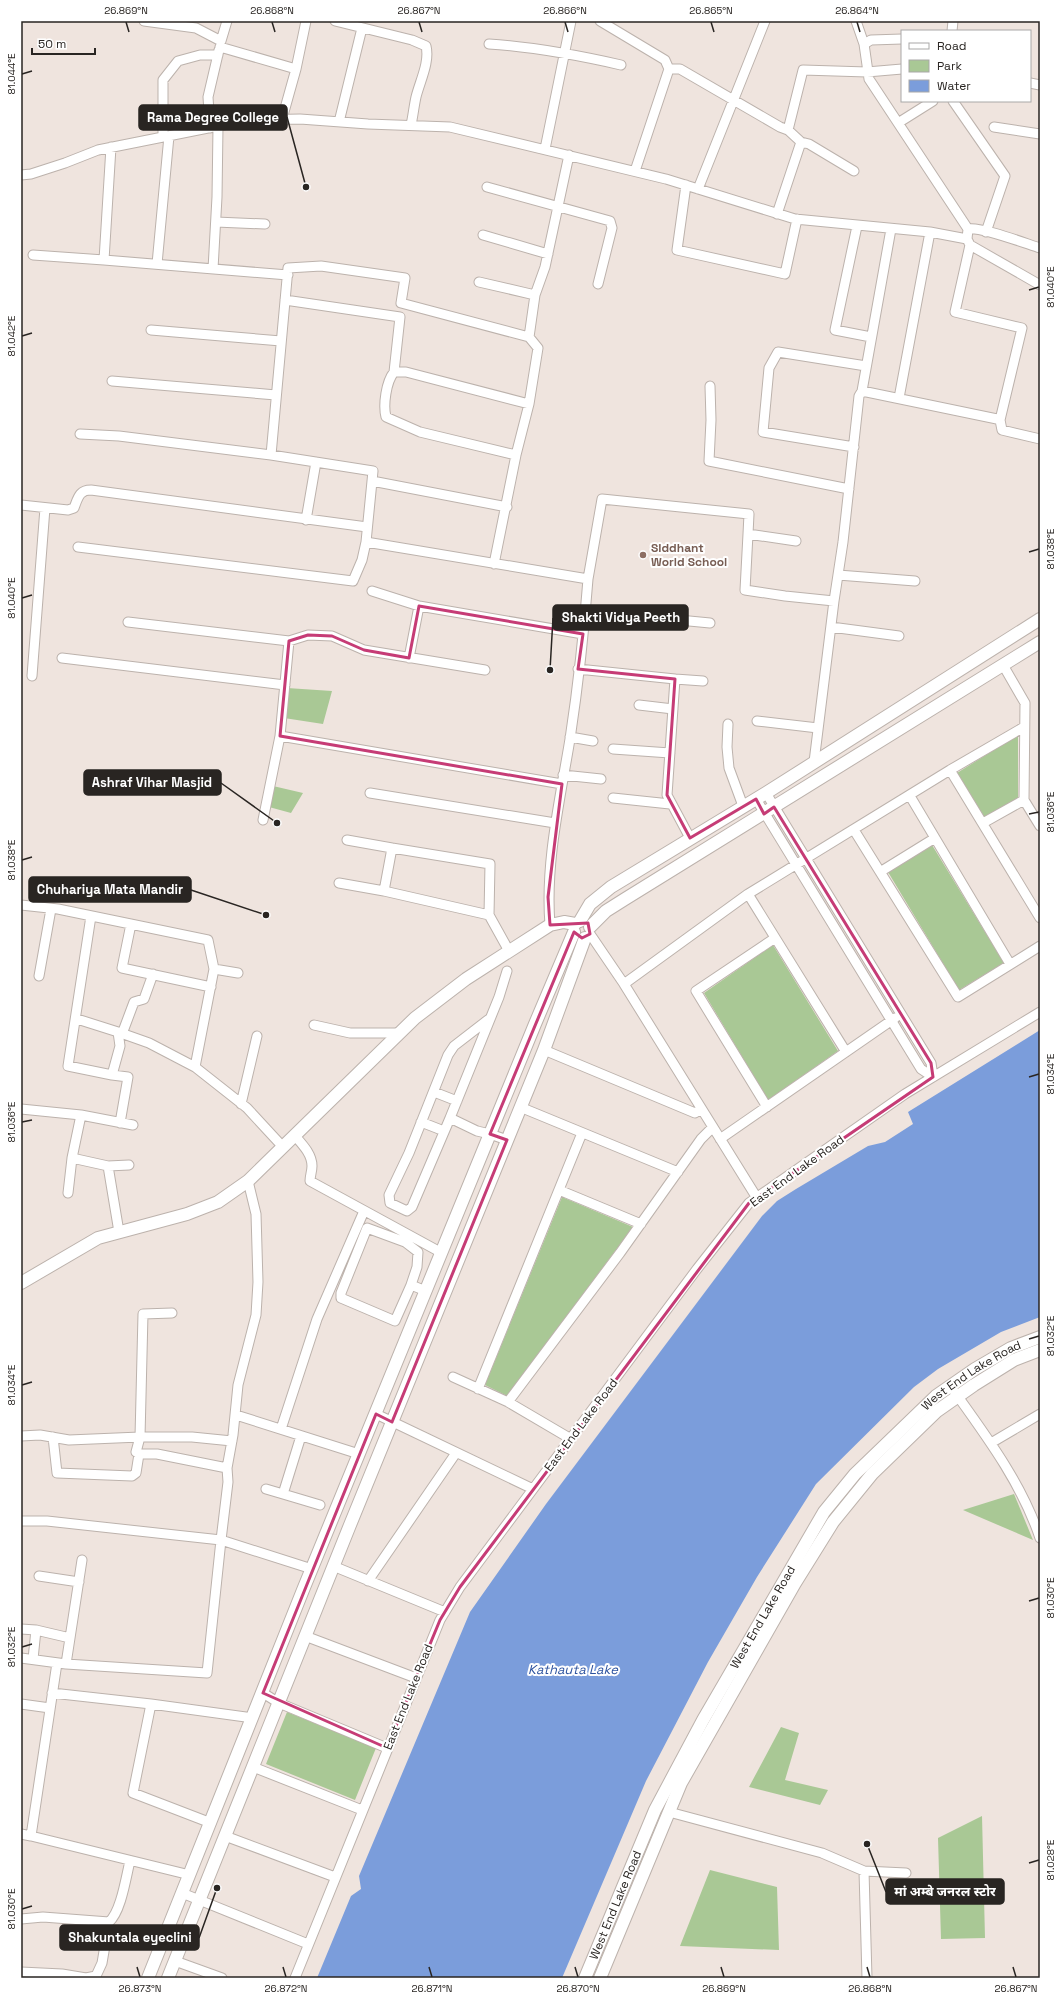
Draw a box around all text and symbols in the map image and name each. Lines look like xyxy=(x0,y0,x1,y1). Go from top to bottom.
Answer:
text: 26.869°N xyxy=(104,4,148,17)
text: 26.868°N xyxy=(250,4,294,17)
text: 26.867°N xyxy=(398,4,440,17)
text: 26.866°N xyxy=(543,4,587,17)
text: 26.865°N xyxy=(689,4,733,17)
text: 26.864°N xyxy=(835,4,879,17)
scale bar xyxy=(32,30,95,56)
legend xyxy=(901,30,1031,102)
text: 50 m xyxy=(38,36,66,52)
text: Road xyxy=(937,38,966,54)
text: 81.044°E xyxy=(5,53,18,95)
text: Park xyxy=(937,58,962,74)
text: Water xyxy=(937,78,971,94)
callout: Rama Degree College xyxy=(139,105,287,130)
text: Rama Degree College xyxy=(147,109,279,126)
text: 81.040°E xyxy=(1044,266,1057,308)
text: 81.042°E xyxy=(5,315,18,356)
text: 81.038°E xyxy=(1044,528,1057,569)
place label: Siddhant World School xyxy=(651,540,727,570)
marker: Siddhant World School xyxy=(638,550,648,560)
text: 81.040°E xyxy=(5,577,18,619)
callout: Shakti Vidya Peeth xyxy=(553,605,688,630)
text: Shakti Vidya Peeth xyxy=(562,609,680,626)
callout: Ashraf Vihar Masjid xyxy=(84,770,221,795)
text: Ashraf Vihar Masjid xyxy=(92,774,212,791)
text: 81.036°E xyxy=(1044,791,1057,832)
text: 81.038°E xyxy=(5,839,18,880)
callout: Chuhariya Mata Mandir xyxy=(29,877,191,902)
text: Chuhariya Mata Mandir xyxy=(37,881,183,898)
text: 81.034°E xyxy=(1044,1053,1057,1094)
text: 81.036°E xyxy=(5,1101,18,1142)
street label: East End Lake Road xyxy=(747,1131,847,1211)
text: 81.032°E xyxy=(1044,1315,1057,1356)
street label: West End Lake Road xyxy=(918,1337,1023,1414)
text: 81.034°E xyxy=(5,1364,18,1405)
street label: East End Lake Road xyxy=(541,1375,621,1475)
street label: West End Lake Road xyxy=(727,1563,799,1672)
text: 81.030°E xyxy=(1044,1577,1057,1619)
text: 81.032°E xyxy=(5,1626,18,1667)
street label: East End Lake Road xyxy=(379,1642,437,1752)
water label: Kathauta Lake xyxy=(528,1661,619,1678)
text: 81.028°E xyxy=(1044,1839,1057,1880)
street label: West End Lake Road xyxy=(586,1848,645,1962)
callout: मां अम्बे जनरल स्टोर xyxy=(886,1879,1004,1904)
text: मां अम्बे जनरल स्टोर xyxy=(894,1883,996,1900)
text: 81.030°E xyxy=(5,1888,18,1930)
callout: Shakuntala eyeclini xyxy=(60,1925,199,1950)
text: Shakuntala eyeclini xyxy=(68,1929,192,1946)
text: 26.873°N xyxy=(119,1982,161,1995)
text: 26.872°N xyxy=(265,1982,307,1995)
text: 26.871°N xyxy=(412,1982,452,1995)
text: 26.870°N xyxy=(556,1982,600,1995)
text: 26.869°N xyxy=(702,1982,746,1995)
text: 26.868°N xyxy=(848,1982,892,1995)
text: 26.867°N xyxy=(995,1982,1037,1995)

